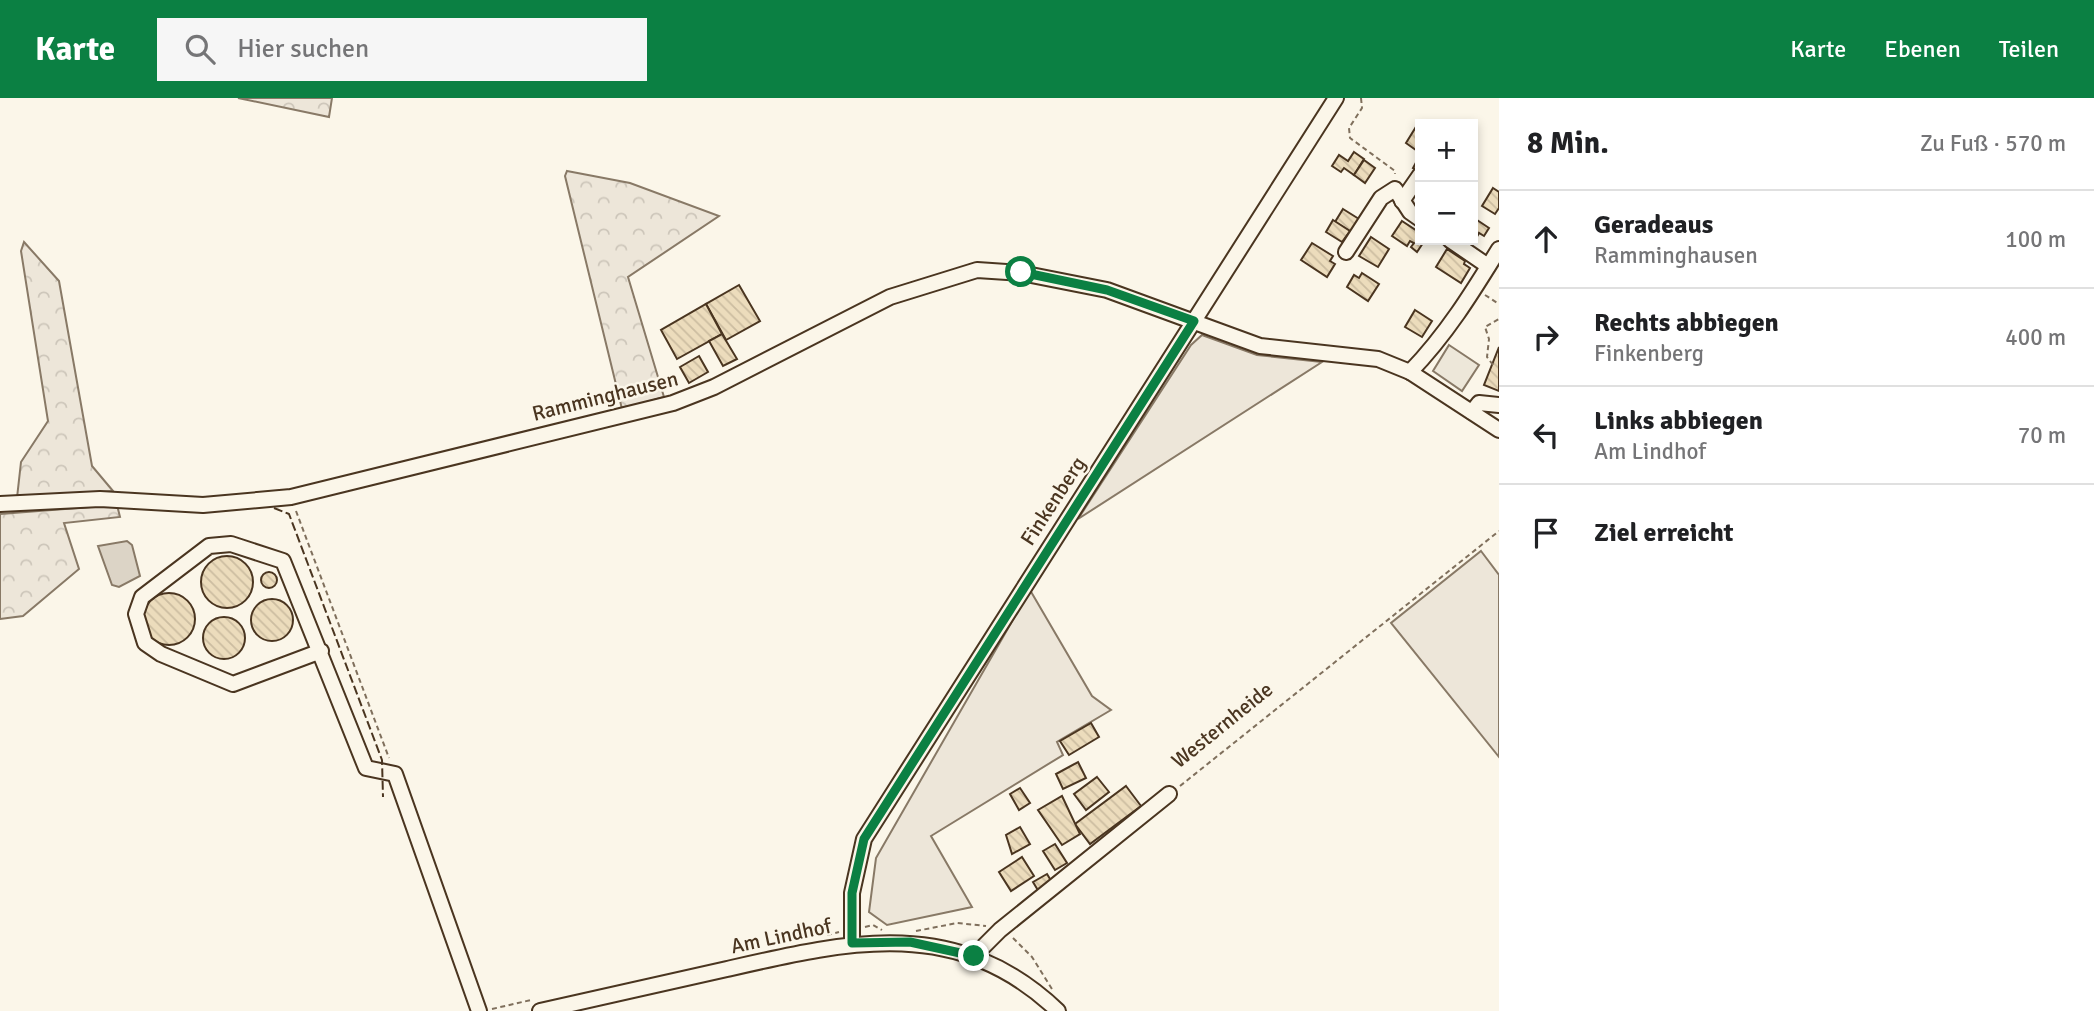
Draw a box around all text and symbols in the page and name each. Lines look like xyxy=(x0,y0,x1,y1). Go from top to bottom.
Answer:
search box xyxy=(157,18,647,81)
text: Karte xyxy=(35,29,115,70)
icon: search xyxy=(181,30,219,68)
text: Hier suchen xyxy=(237,33,369,65)
text: Karte xyxy=(1790,34,1846,64)
text: Ebenen xyxy=(1884,34,1961,64)
text: Teilen xyxy=(1999,34,2059,64)
map controls xyxy=(1415,119,1478,245)
button: + xyxy=(1415,119,1478,182)
text: 8 Min. xyxy=(1527,125,1609,162)
text: Zu Fuß · 570 m xyxy=(1920,129,2066,158)
button: − xyxy=(1415,182,1478,245)
text: Geradeaus xyxy=(1594,209,1713,241)
icon: ahead xyxy=(1527,220,1565,258)
text: 100 m xyxy=(2005,225,2066,254)
text: Ramminghausen xyxy=(1594,241,1758,270)
route start xyxy=(1005,256,1036,287)
text: Rechts abbiegen xyxy=(1594,307,1779,339)
icon: right xyxy=(1527,318,1565,356)
text: 400 m xyxy=(2005,323,2066,352)
text: Finkenberg xyxy=(1594,339,1704,368)
street label: Ramminghausen xyxy=(529,365,681,427)
text: Links abbiegen xyxy=(1594,405,1763,437)
icon: left xyxy=(1527,416,1565,454)
text: 70 m xyxy=(2018,421,2066,450)
text: Am Lindhof xyxy=(1594,437,1706,466)
street label: Finkenberg xyxy=(1015,452,1091,550)
icon: arrive xyxy=(1527,514,1565,552)
text: Ziel erreicht xyxy=(1594,517,1734,549)
street label: Westernheide xyxy=(1166,676,1278,774)
street label: Am Lindhof xyxy=(728,912,835,959)
route end xyxy=(958,940,989,971)

